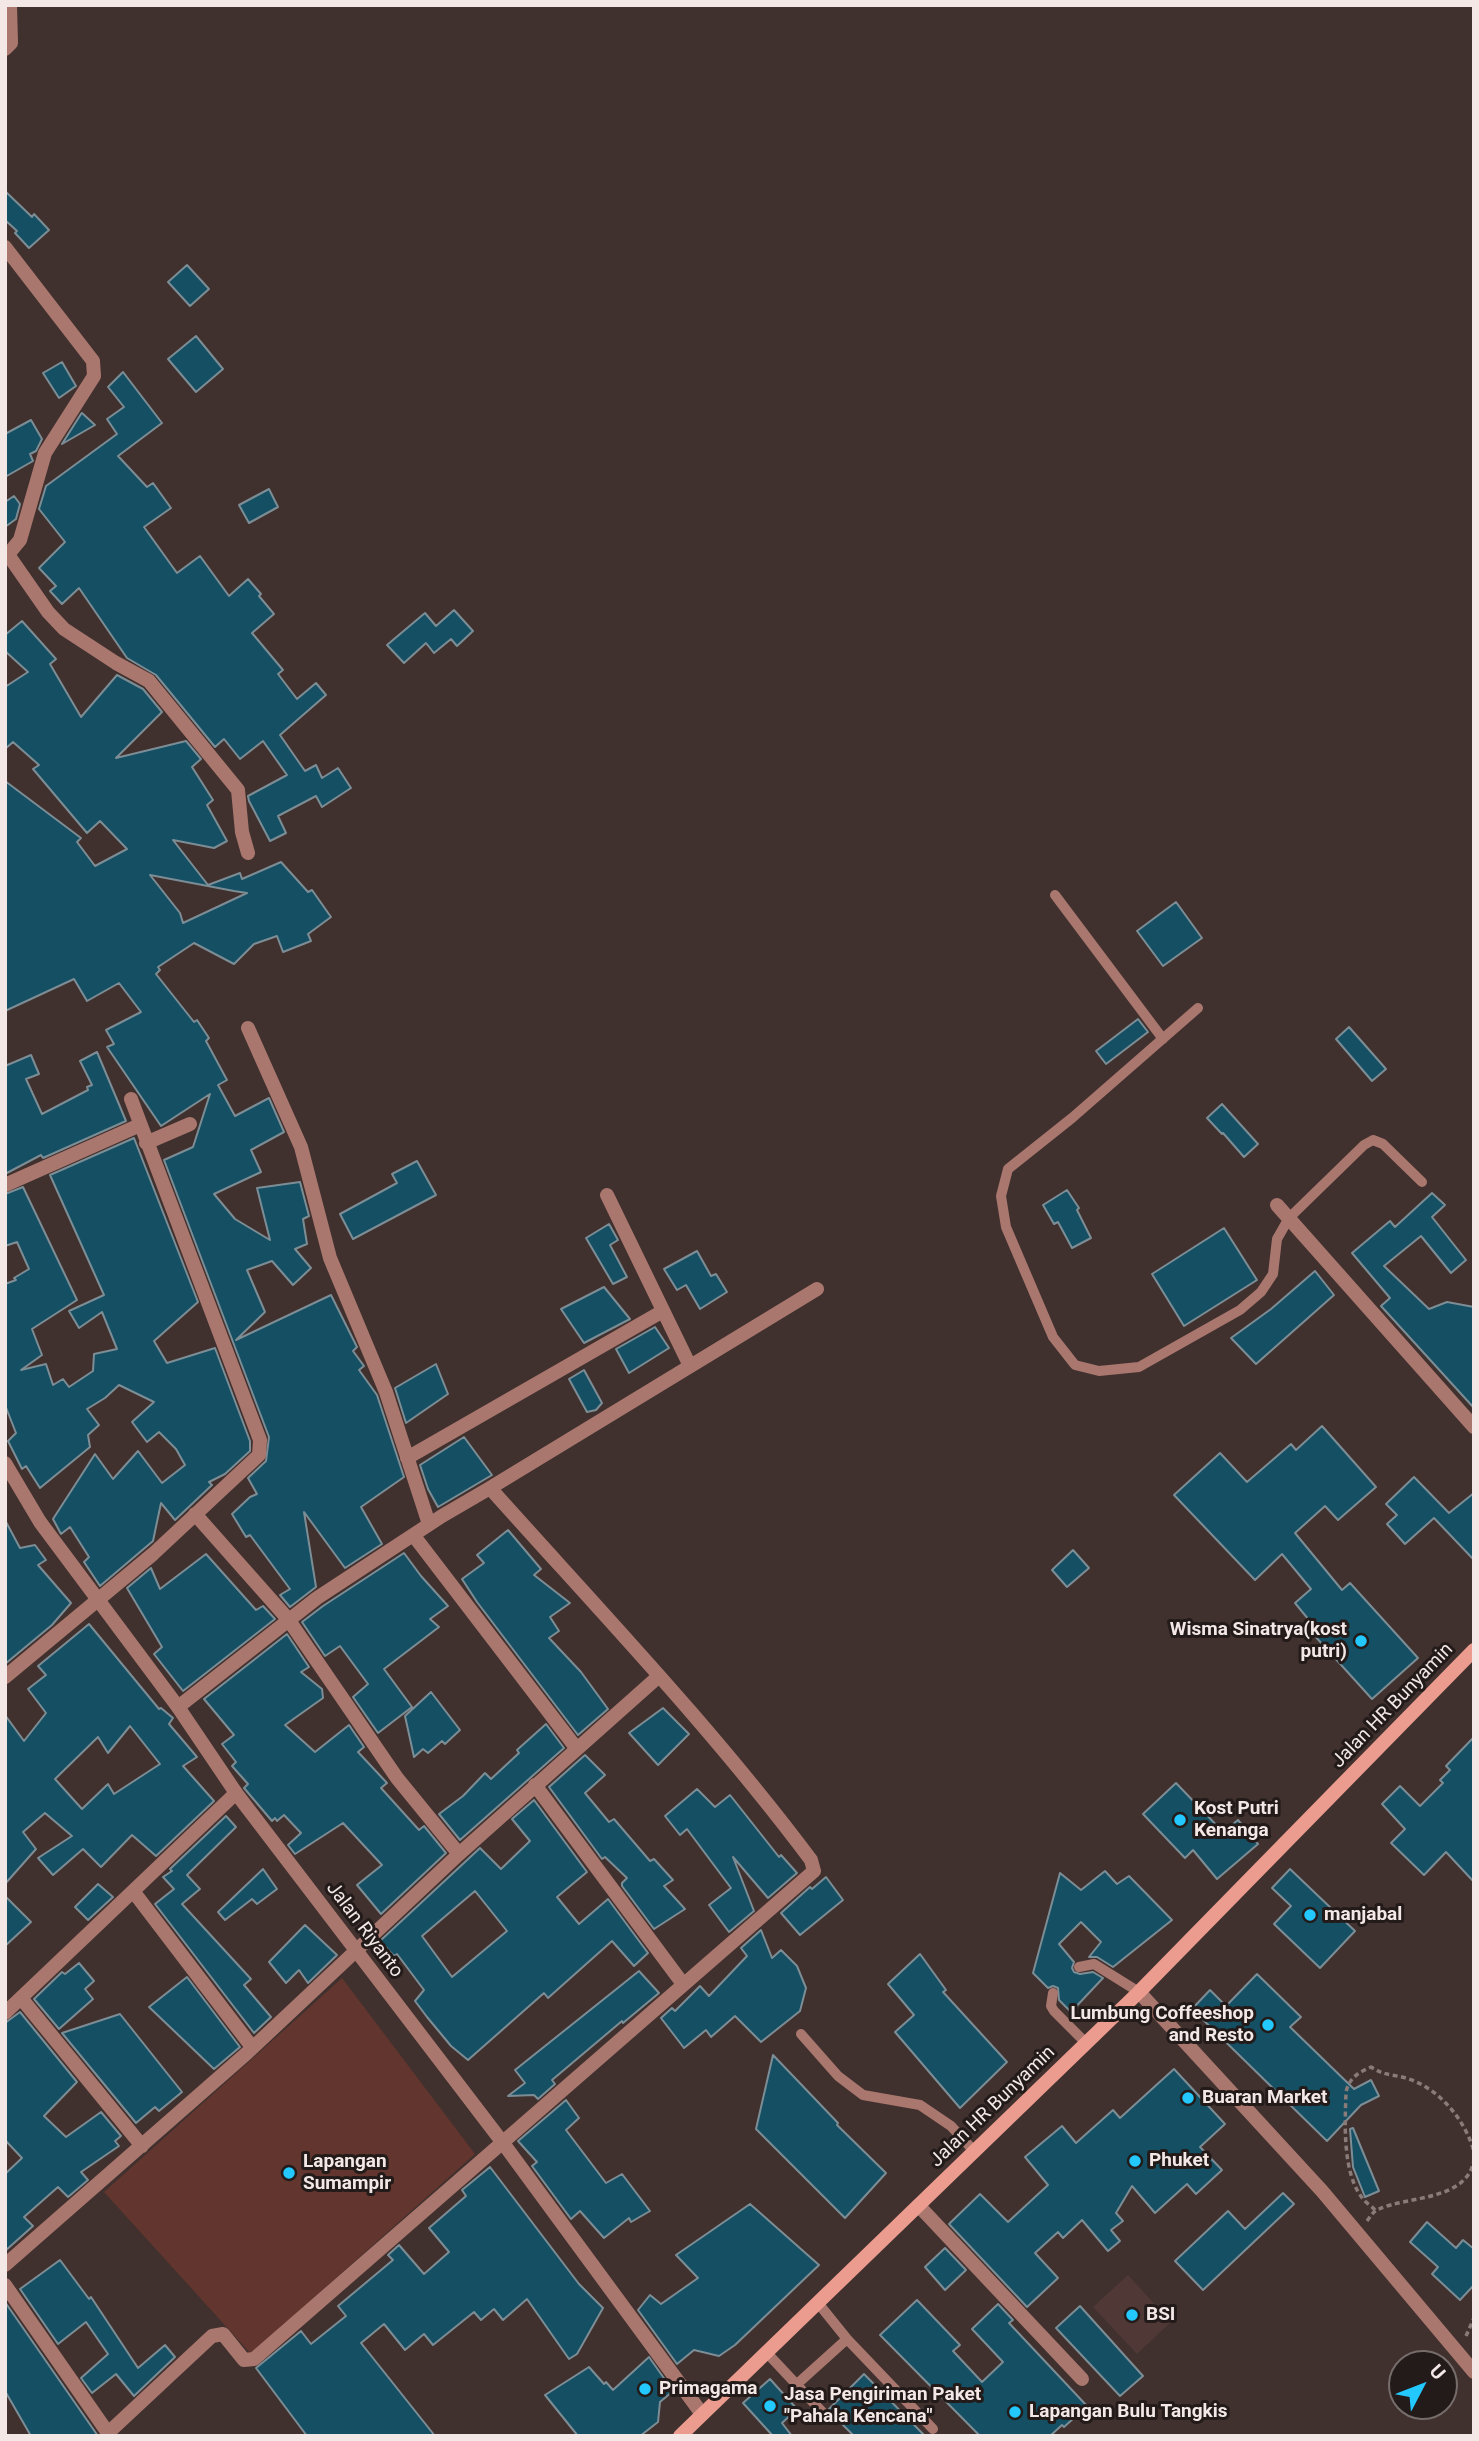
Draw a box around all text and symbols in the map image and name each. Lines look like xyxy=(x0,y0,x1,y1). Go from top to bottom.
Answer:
place label: Wisma Sinatrya(kost putri) xyxy=(1170,1619,1347,1663)
marker: Wisma Sinatrya(kost putri) xyxy=(1353,1633,1369,1649)
street label: Jalan HR Bunyamin xyxy=(1328,1639,1458,1773)
place label: Kost Putri Kenanga xyxy=(1194,1798,1279,1842)
marker: Kost Putri Kenanga xyxy=(1172,1812,1188,1828)
street label: Jalan Riyanto xyxy=(321,1878,407,1982)
place label: manjabal xyxy=(1324,1904,1402,1926)
marker: manjabal xyxy=(1302,1907,1318,1923)
place label: Lumbung Coffeeshop and Resto xyxy=(1070,2003,1254,2047)
marker: Lumbung Coffeeshop and Resto xyxy=(1260,2017,1276,2033)
street label: Jalan HR Bunyamin xyxy=(926,2042,1060,2172)
place label: Buaran Market xyxy=(1202,2087,1328,2109)
marker: Buaran Market xyxy=(1180,2090,1196,2106)
place label: Phuket xyxy=(1149,2150,1209,2172)
place label: Lapangan Sumampir xyxy=(303,2151,391,2195)
marker: Phuket xyxy=(1127,2153,1143,2169)
marker: Lapangan Sumampir xyxy=(281,2165,297,2181)
place label: BSI xyxy=(1146,2304,1175,2326)
marker: BSI xyxy=(1124,2307,1140,2323)
north arrow xyxy=(1388,2350,1458,2420)
text: U xyxy=(1425,2360,1450,2384)
place label: Primagama xyxy=(659,2378,758,2400)
marker: Primagama xyxy=(637,2381,653,2397)
place label: Jasa Pengiriman Paket "Pahala Kencana" xyxy=(784,2384,981,2428)
marker: Jasa Pengiriman Paket "Pahala Kencana" xyxy=(762,2398,778,2414)
place label: Lapangan Bulu Tangkis xyxy=(1029,2401,1227,2423)
marker: Lapangan Bulu Tangkis xyxy=(1007,2404,1023,2420)

